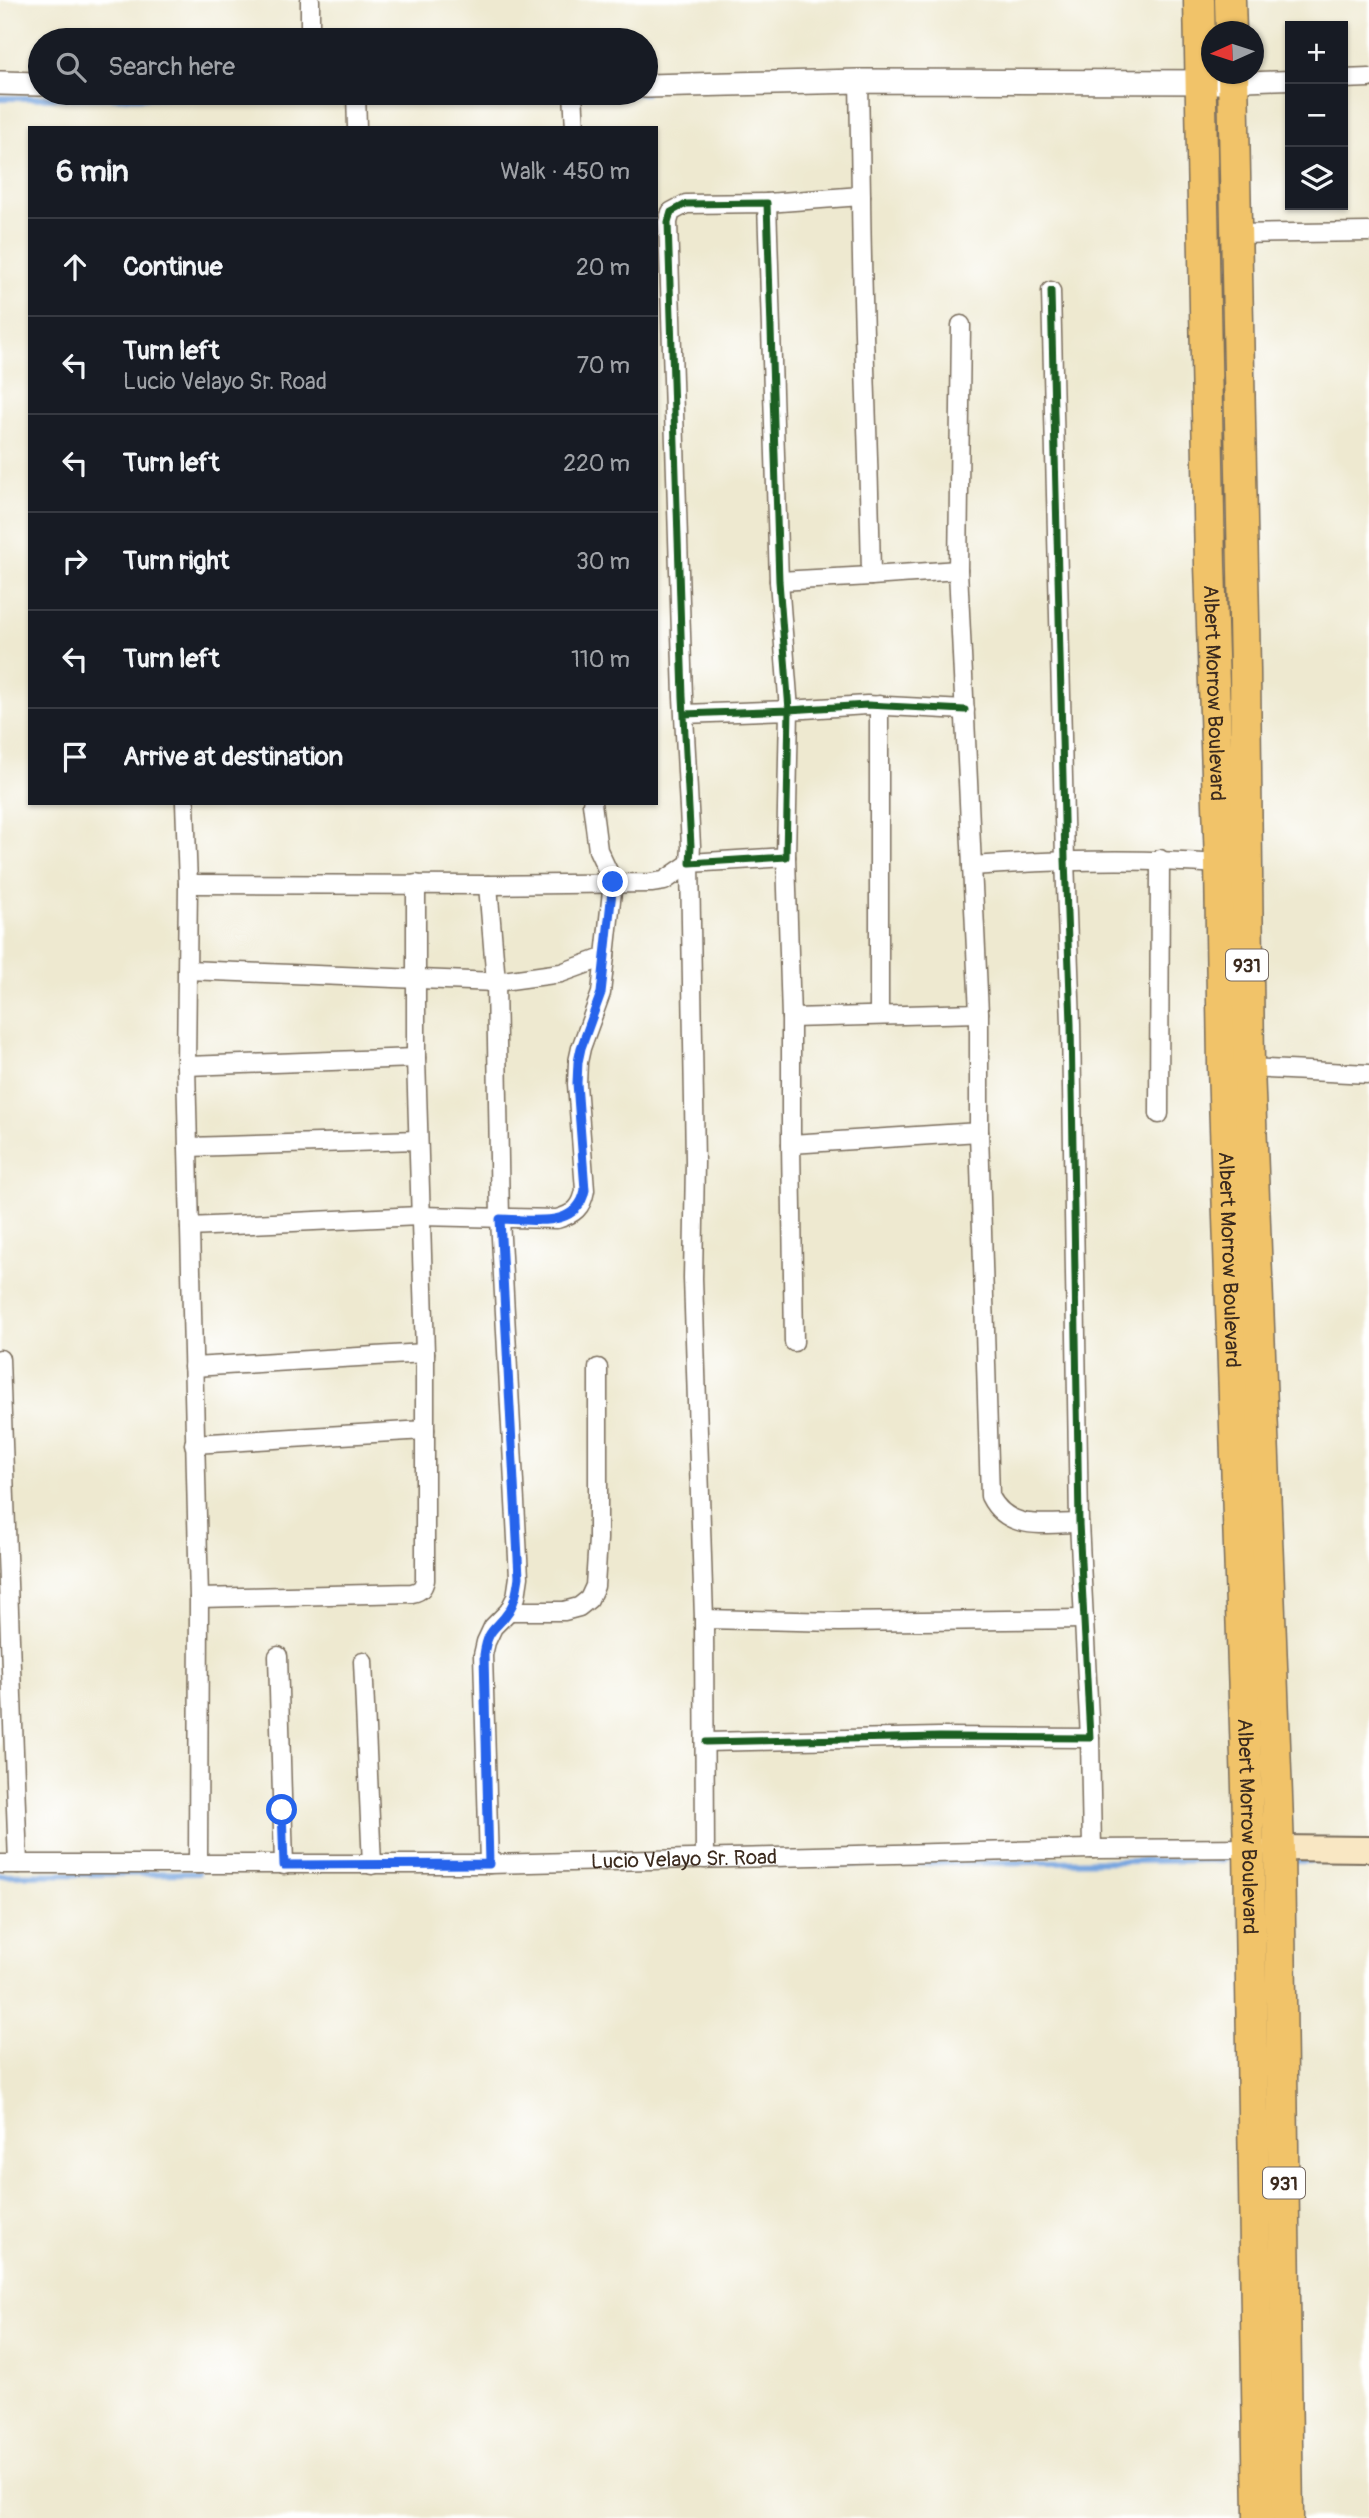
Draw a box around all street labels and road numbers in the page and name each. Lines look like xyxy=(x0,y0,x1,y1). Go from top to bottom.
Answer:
street label: Albert Morrow Boulevard xyxy=(1197,584,1231,801)
road number: 931 xyxy=(1226,950,1268,981)
street label: Albert Morrow Boulevard xyxy=(1212,1151,1246,1368)
street label: Albert Morrow Boulevard xyxy=(1231,1718,1263,1935)
street label: Lucio Velayo Sr. Road xyxy=(590,1844,777,1875)
road number: 931 xyxy=(1263,2168,1305,2198)

